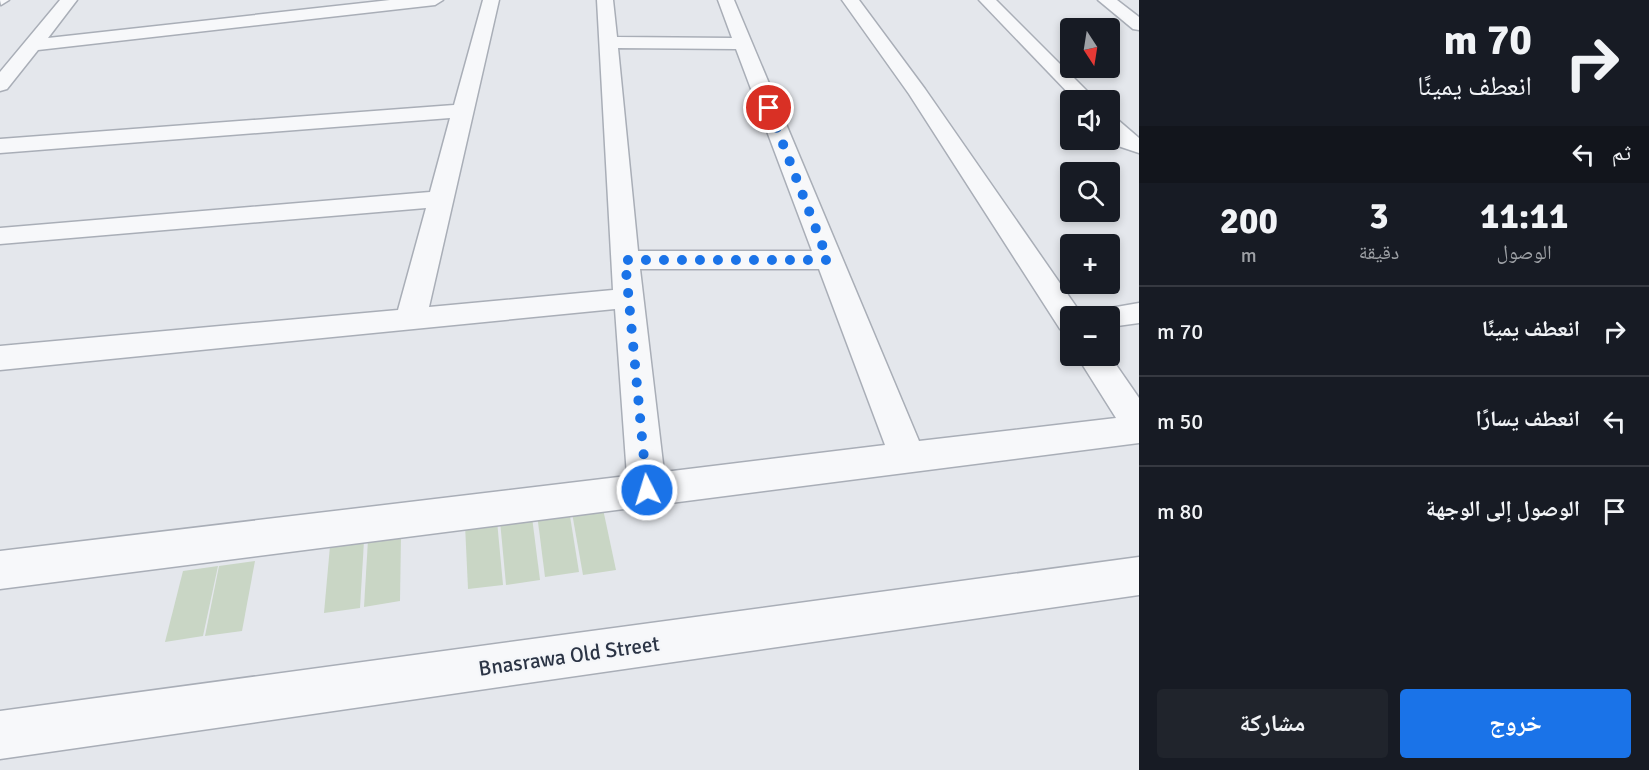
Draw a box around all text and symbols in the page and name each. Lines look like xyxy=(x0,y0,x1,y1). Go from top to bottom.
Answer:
text: 70 m xyxy=(1443,15,1532,66)
north arrow xyxy=(1060,18,1120,78)
map controls xyxy=(1060,18,1120,366)
icon: right xyxy=(1553,24,1631,102)
text: انعطف يمينًا xyxy=(1417,70,1532,103)
pin xyxy=(743,82,794,133)
button: sound xyxy=(1060,90,1120,150)
icon: arrive xyxy=(752,91,785,124)
icon: left xyxy=(1567,138,1600,171)
text: ثم xyxy=(1612,139,1631,166)
button: search xyxy=(1060,162,1120,222)
text: 3 xyxy=(1369,194,1389,239)
text: 11:11 xyxy=(1480,194,1568,239)
text: 200 xyxy=(1220,199,1278,244)
button: + xyxy=(1060,234,1120,294)
text: دقيقة xyxy=(1359,240,1399,265)
text: الوصول xyxy=(1496,240,1552,265)
text: m xyxy=(1241,243,1257,268)
button: − xyxy=(1060,306,1120,366)
text: انعطف يمينًا xyxy=(1482,315,1580,342)
icon: right xyxy=(1598,315,1631,348)
text: 70 m xyxy=(1157,318,1203,345)
text: انعطف يسارًا xyxy=(1475,405,1580,432)
icon: left xyxy=(1598,405,1631,438)
text: 50 m xyxy=(1157,408,1203,435)
position arrow xyxy=(615,458,679,522)
text: الوصول إلى الوجهة xyxy=(1426,495,1580,522)
icon: arrive xyxy=(1598,495,1631,528)
text: 80 m xyxy=(1157,498,1203,525)
street label: Bnasrawa Old Street xyxy=(477,630,661,682)
button: مشاركة xyxy=(1157,689,1388,758)
button: خروج xyxy=(1400,689,1631,758)

